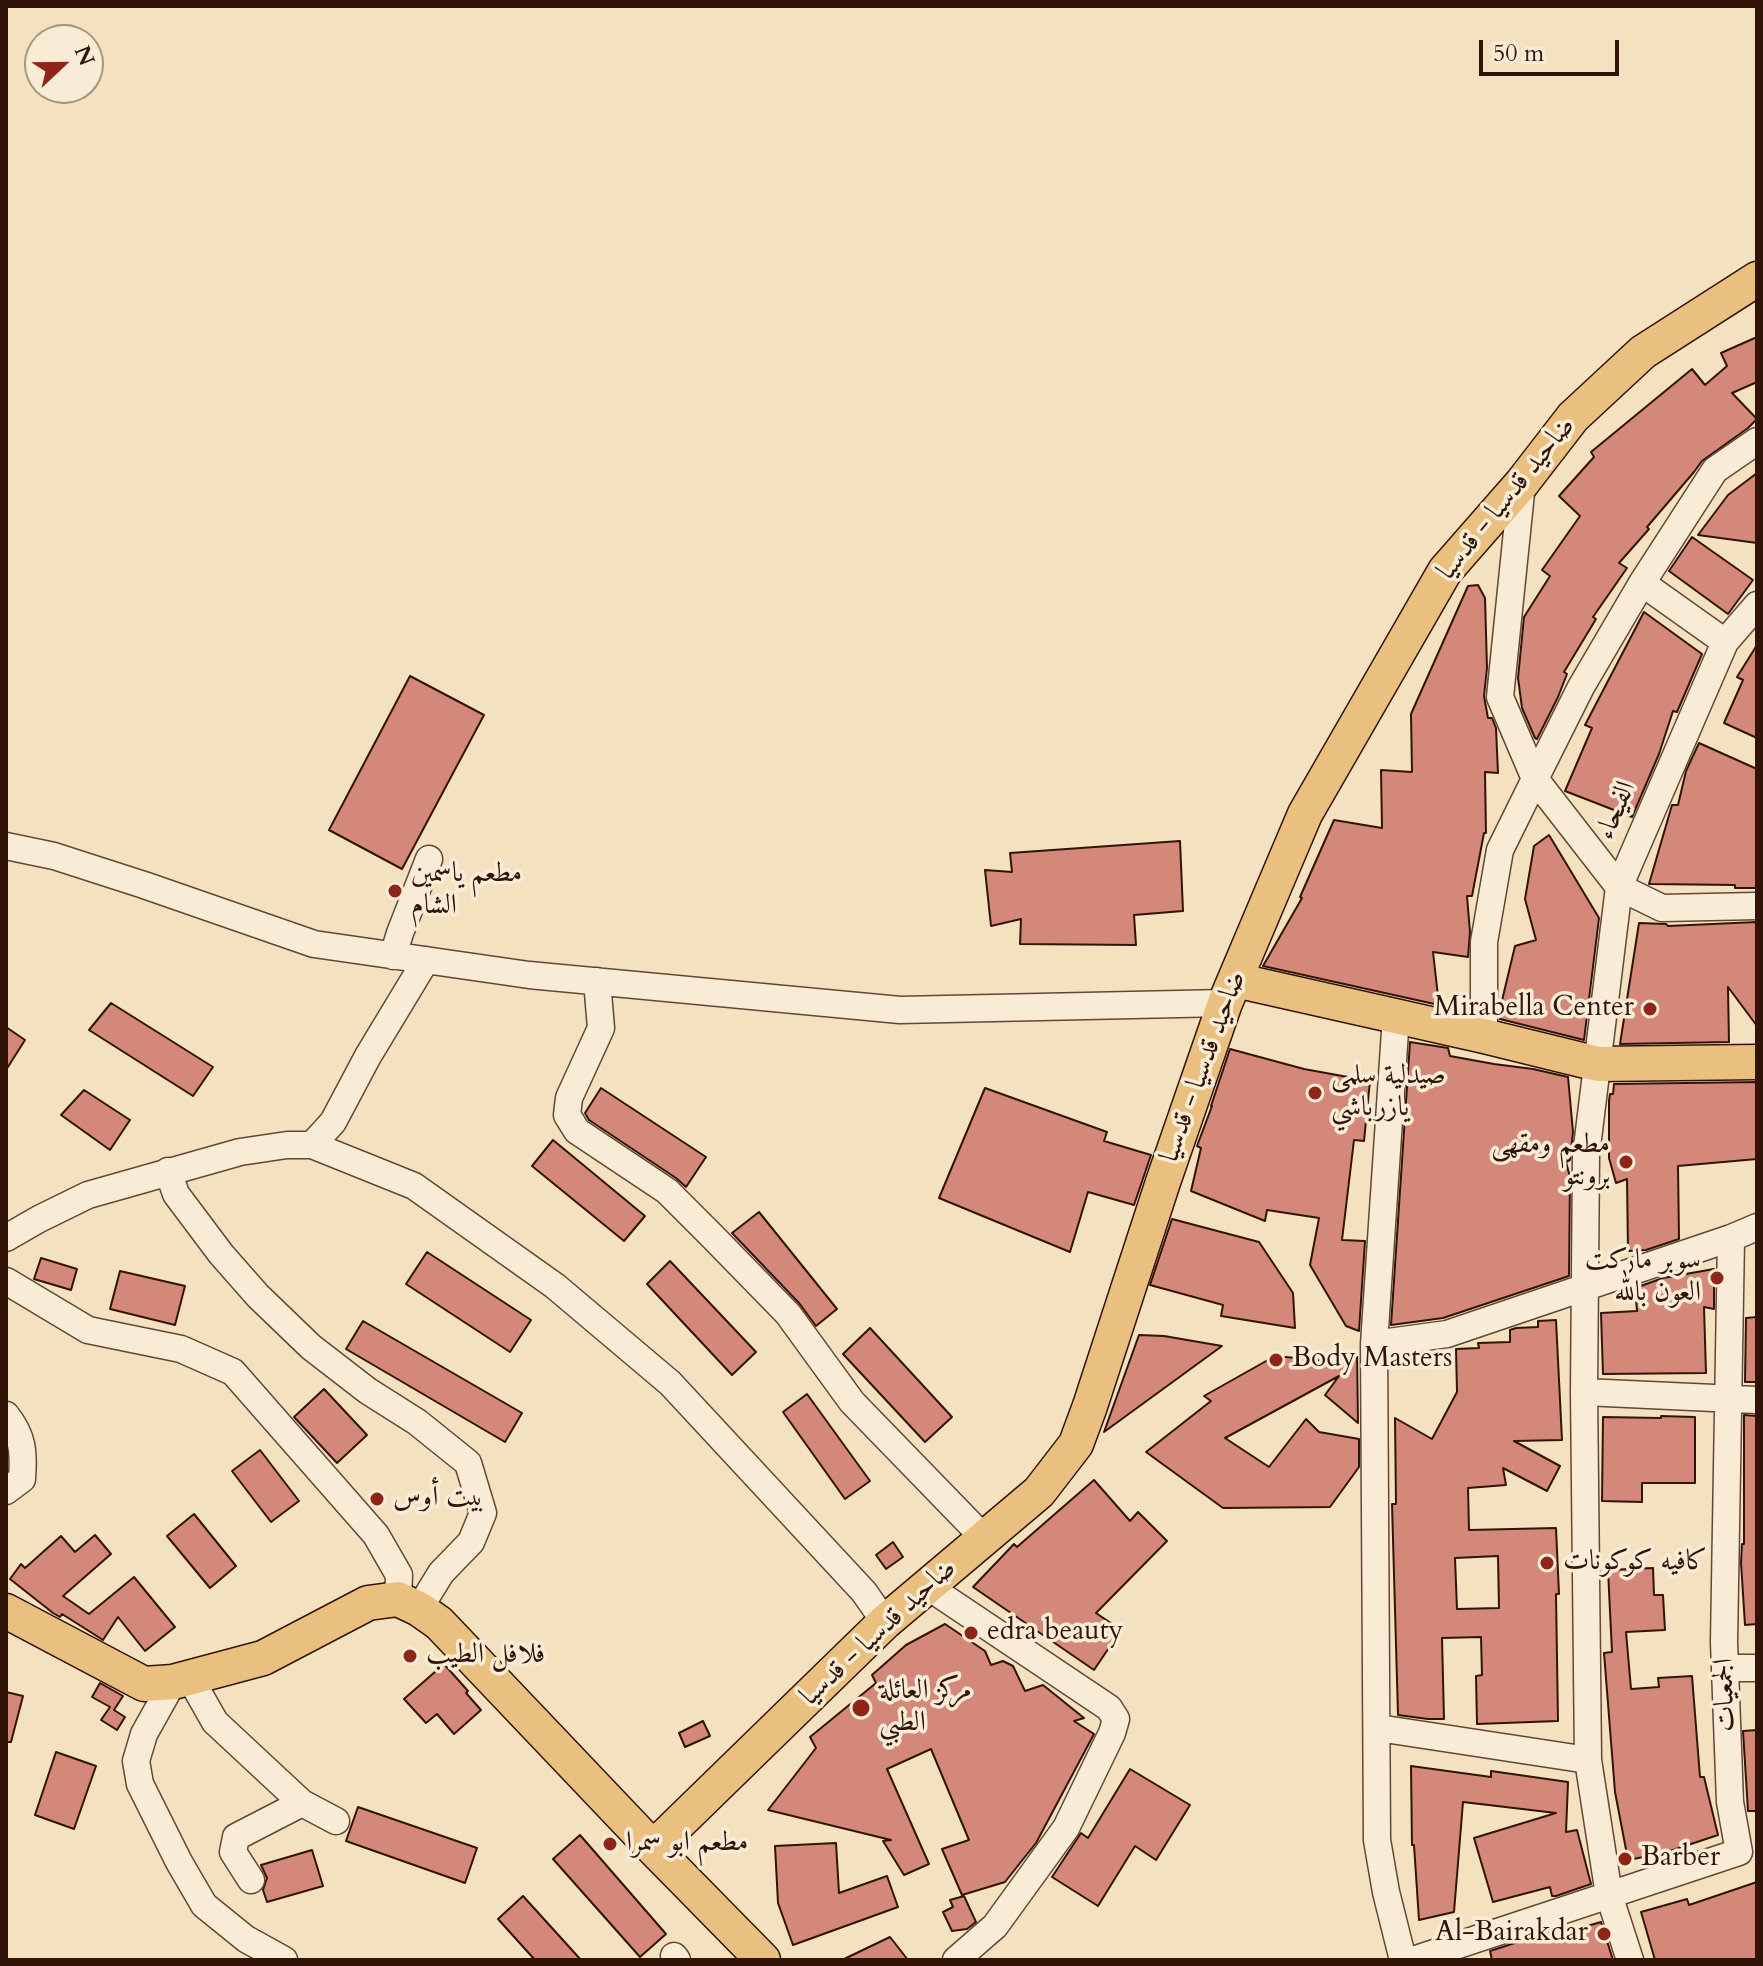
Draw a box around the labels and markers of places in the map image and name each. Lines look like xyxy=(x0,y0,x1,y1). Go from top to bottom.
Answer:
place label: مطعم ياسمين الشام xyxy=(411,858,522,924)
marker: مطعم ياسمين الشام xyxy=(386,882,404,900)
place label: Mirabella Center xyxy=(1434,992,1634,1026)
marker: Mirabella Center xyxy=(1641,1000,1659,1018)
place label: صيدلية سلمى يازرباشي xyxy=(1331,1060,1446,1126)
marker: صيدلية سلمى يازرباشي xyxy=(1306,1084,1324,1102)
place label: مطعم ومقهى برونتو xyxy=(1491,1129,1610,1195)
marker: مطعم ومقهى برونتو xyxy=(1617,1153,1635,1171)
place label: سوبر ماركت العون بالله xyxy=(1585,1245,1701,1311)
marker: سوبر ماركت العون بالله xyxy=(1708,1269,1726,1287)
place label: Body Masters xyxy=(1292,1343,1452,1377)
marker: Body Masters xyxy=(1267,1351,1285,1369)
place label: بيت أوس xyxy=(393,1482,484,1516)
marker: بيت أوس xyxy=(368,1490,386,1508)
place label: كافيه كوكونات xyxy=(1563,1546,1708,1580)
marker: كافيه كوكونات xyxy=(1538,1554,1556,1572)
place label: edra beauty xyxy=(987,1616,1123,1650)
marker: edra beauty xyxy=(962,1624,980,1642)
place label: فلافل الطيب xyxy=(426,1639,545,1673)
marker: فلافل الطيب xyxy=(401,1647,419,1665)
place label: مركز العائلة الطبي xyxy=(879,1675,972,1741)
marker: مركز العائلة الطبي xyxy=(850,1697,872,1719)
place label: مطعم ابو سمرا xyxy=(626,1827,749,1861)
marker: مطعم ابو سمرا xyxy=(601,1835,619,1853)
place label: Barber xyxy=(1641,1842,1720,1876)
marker: Barber xyxy=(1616,1850,1634,1868)
place label: Al-Bairakdar xyxy=(1435,1917,1588,1951)
marker: Al-Bairakdar xyxy=(1595,1925,1613,1943)

